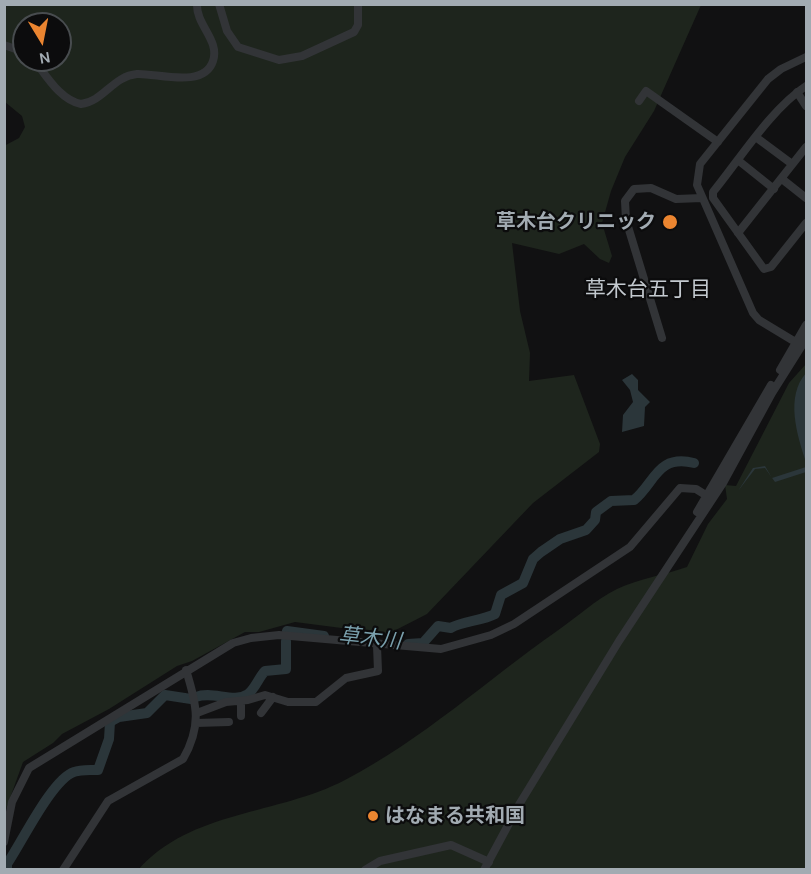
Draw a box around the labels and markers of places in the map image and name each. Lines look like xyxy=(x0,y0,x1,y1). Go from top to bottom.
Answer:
place label: 草木台クリニック xyxy=(496,210,656,234)
marker: 草木台クリニック xyxy=(661,213,679,231)
place label: はなまる共和国 xyxy=(385,804,525,828)
marker: はなまる共和国 xyxy=(366,809,380,823)

